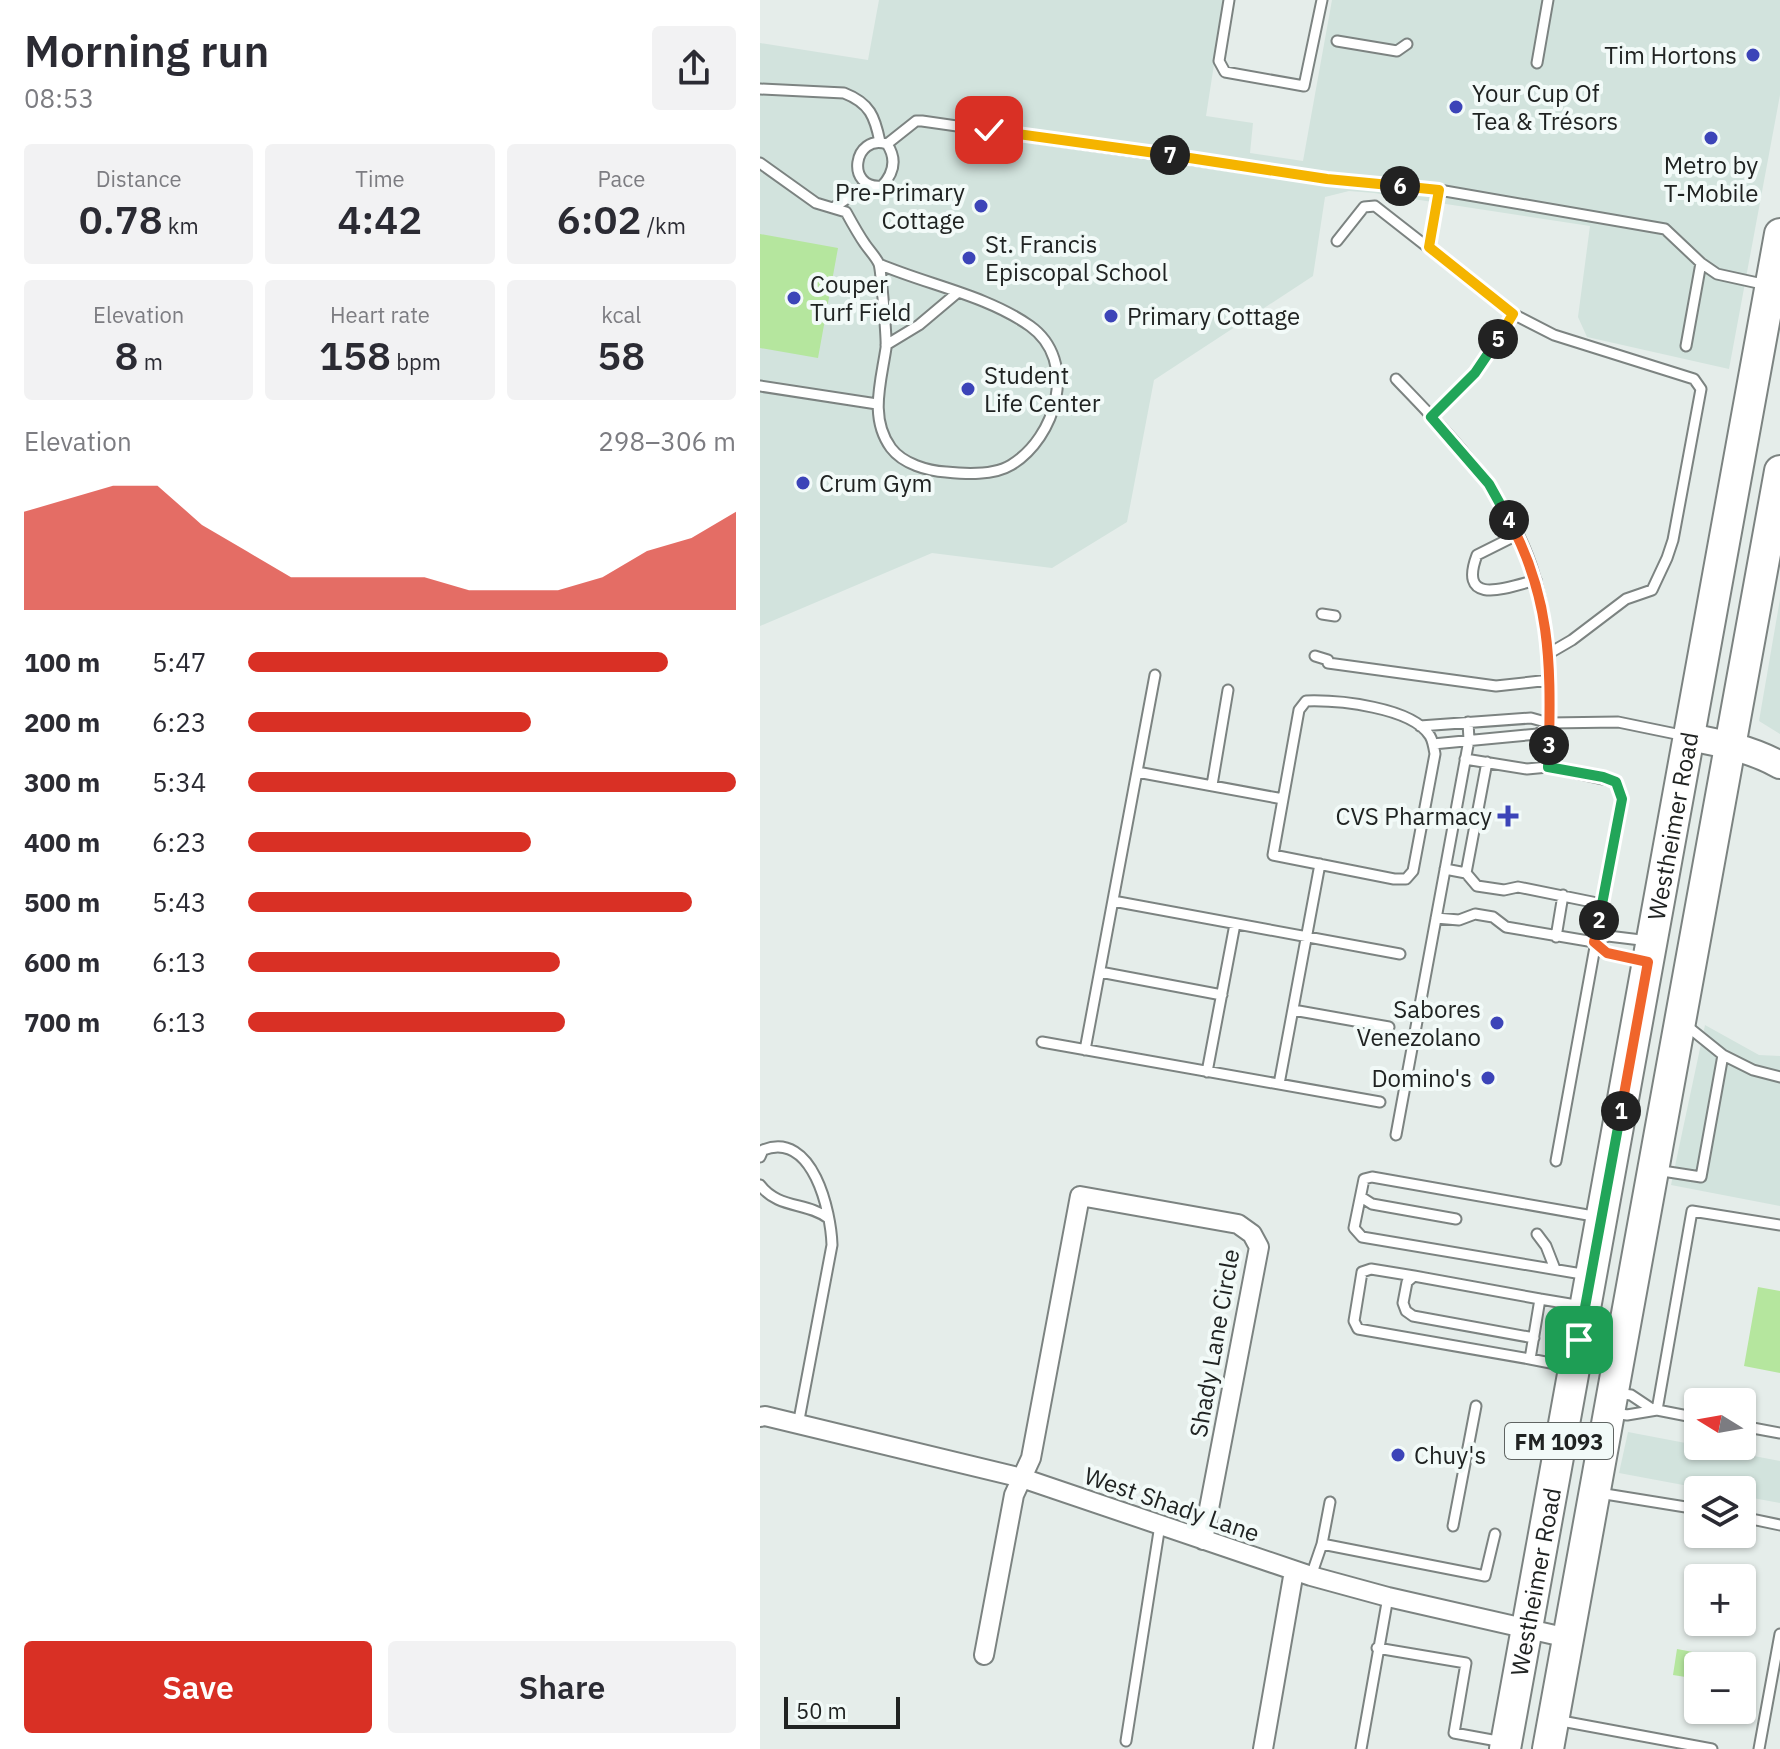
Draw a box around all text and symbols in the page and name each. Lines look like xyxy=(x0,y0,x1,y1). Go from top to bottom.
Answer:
text: Morning run xyxy=(24,22,269,79)
button: share xyxy=(652,26,736,110)
place label: Tim Hortons xyxy=(1604,39,1737,71)
marker: Tim Hortons xyxy=(1744,46,1762,64)
place label: Your Cup Of Tea & Trésors xyxy=(1472,77,1618,137)
text: 08:53 xyxy=(24,81,94,115)
pin xyxy=(955,96,1023,164)
marker: Your Cup Of Tea & Trésors xyxy=(1447,98,1465,116)
icon: check xyxy=(967,108,1011,152)
marker: Metro by T-Mobile xyxy=(1702,129,1720,147)
pin: 7 xyxy=(1150,135,1190,175)
text: 7 xyxy=(1163,140,1177,169)
place label: Metro by T-Mobile xyxy=(1664,149,1758,209)
text: Distance xyxy=(96,164,182,193)
text: Time xyxy=(355,164,405,193)
text: Pace xyxy=(597,164,645,193)
pin: 6 xyxy=(1380,166,1420,206)
text: 6 xyxy=(1393,171,1407,200)
place label: Pre-Primary Cottage xyxy=(835,176,965,236)
text: 0.78 xyxy=(79,193,163,245)
text: 4:42 xyxy=(338,193,422,245)
text: 6:02 xyxy=(557,193,641,245)
marker: Pre-Primary Cottage xyxy=(972,197,990,215)
text: km xyxy=(163,211,199,240)
text: /km xyxy=(641,211,686,240)
place label: St. Francis Episcopal School xyxy=(985,228,1168,288)
marker: St. Francis Episcopal School xyxy=(960,249,978,267)
place label: Couper Turf Field xyxy=(810,268,912,328)
marker: Couper Turf Field xyxy=(785,289,803,307)
text: Elevation xyxy=(93,300,184,329)
text: Heart rate xyxy=(330,300,430,329)
text: kcal xyxy=(601,300,641,329)
place label: Primary Cottage xyxy=(1127,300,1300,332)
marker: Primary Cottage xyxy=(1102,307,1120,325)
pin: 5 xyxy=(1478,319,1518,359)
text: 5 xyxy=(1491,324,1505,353)
text: 8 xyxy=(114,329,138,381)
text: 158 xyxy=(319,329,391,381)
text: 58 xyxy=(597,329,645,381)
text: m xyxy=(138,347,163,376)
text: bpm xyxy=(391,347,441,376)
place label: Student Life Center xyxy=(984,359,1101,419)
marker: Student Life Center xyxy=(959,380,977,398)
text: Elevation xyxy=(24,424,132,458)
text: 298–306 m xyxy=(598,424,736,458)
place label: Crum Gym xyxy=(819,467,933,499)
marker: Crum Gym xyxy=(794,474,812,492)
pin: 4 xyxy=(1489,500,1529,540)
text: 4 xyxy=(1502,505,1516,534)
text: 100 m xyxy=(24,645,100,679)
text: 5:47 xyxy=(152,645,206,679)
text: 200 m xyxy=(24,705,100,739)
text: 6:23 xyxy=(152,705,206,739)
pin: 3 xyxy=(1529,725,1569,765)
street label: Westheimer Road xyxy=(1640,729,1705,923)
text: 3 xyxy=(1542,730,1556,759)
text: 300 m xyxy=(24,765,100,799)
text: 5:34 xyxy=(152,765,206,799)
place label: CVS Pharmacy xyxy=(1335,800,1492,832)
marker: CVS Pharmacy xyxy=(1499,807,1517,825)
text: 400 m xyxy=(24,825,100,859)
text: 6:23 xyxy=(152,825,206,859)
text: 500 m xyxy=(24,885,100,919)
text: 5:43 xyxy=(152,885,206,919)
pin: 2 xyxy=(1579,900,1619,940)
text: 2 xyxy=(1592,905,1606,934)
text: 600 m xyxy=(24,945,100,979)
text: 6:13 xyxy=(152,945,206,979)
place label: Sabores Venezolano xyxy=(1356,993,1481,1053)
text: 700 m xyxy=(24,1005,100,1039)
text: 6:13 xyxy=(152,1005,206,1039)
marker: Sabores Venezolano xyxy=(1488,1014,1506,1032)
place label: Domino's xyxy=(1371,1062,1472,1094)
marker: Domino's xyxy=(1479,1069,1497,1087)
pin: 1 xyxy=(1601,1091,1641,1131)
text: 1 xyxy=(1614,1096,1628,1125)
street label: Shady Lane Circle xyxy=(1182,1246,1246,1440)
pin xyxy=(1545,1306,1613,1374)
icon: arrive xyxy=(1557,1318,1601,1362)
north arrow xyxy=(1684,1388,1756,1460)
map controls xyxy=(1684,1388,1756,1724)
road number: FM 1093 xyxy=(1505,1423,1613,1459)
place label: Chuy's xyxy=(1414,1439,1486,1471)
marker: Chuy's xyxy=(1389,1446,1407,1464)
street label: West Shady Lane xyxy=(1080,1459,1264,1549)
button: layers xyxy=(1684,1476,1756,1548)
street label: Westheimer Road xyxy=(1503,1485,1568,1678)
button: + xyxy=(1684,1564,1756,1636)
button: Save xyxy=(24,1641,372,1733)
button: Share xyxy=(388,1641,736,1733)
button: − xyxy=(1684,1652,1756,1724)
scale bar xyxy=(784,1693,900,1729)
text: 50 m xyxy=(796,1696,847,1725)

